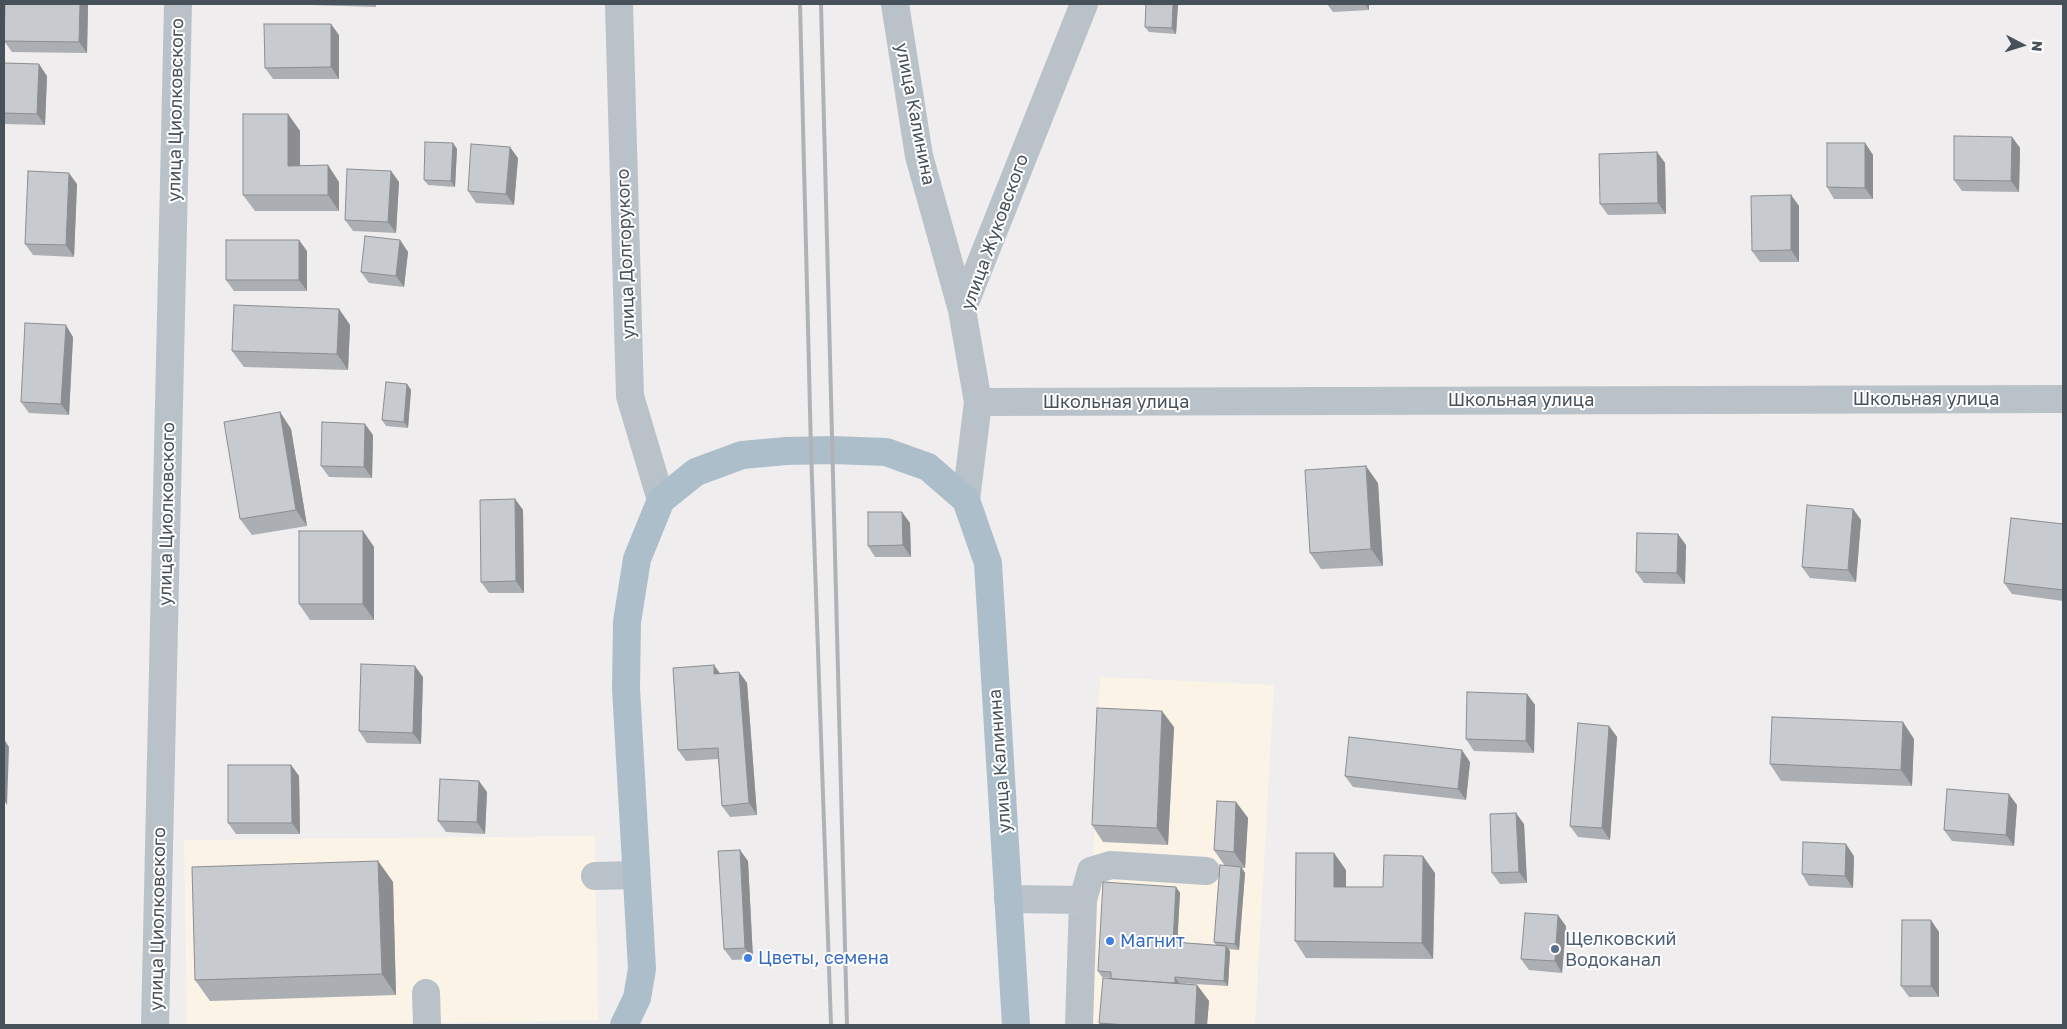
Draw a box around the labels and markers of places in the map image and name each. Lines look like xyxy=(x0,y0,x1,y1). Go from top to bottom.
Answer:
place label: Щелковский Водоканал xyxy=(1565,928,1677,971)
place label: Магнит xyxy=(1120,930,1185,952)
marker: Магнит xyxy=(1104,935,1116,947)
marker: Щелковский Водоканал xyxy=(1549,943,1561,955)
place label: Цветы, семена xyxy=(758,947,889,969)
marker: Цветы, семена xyxy=(742,952,754,964)

